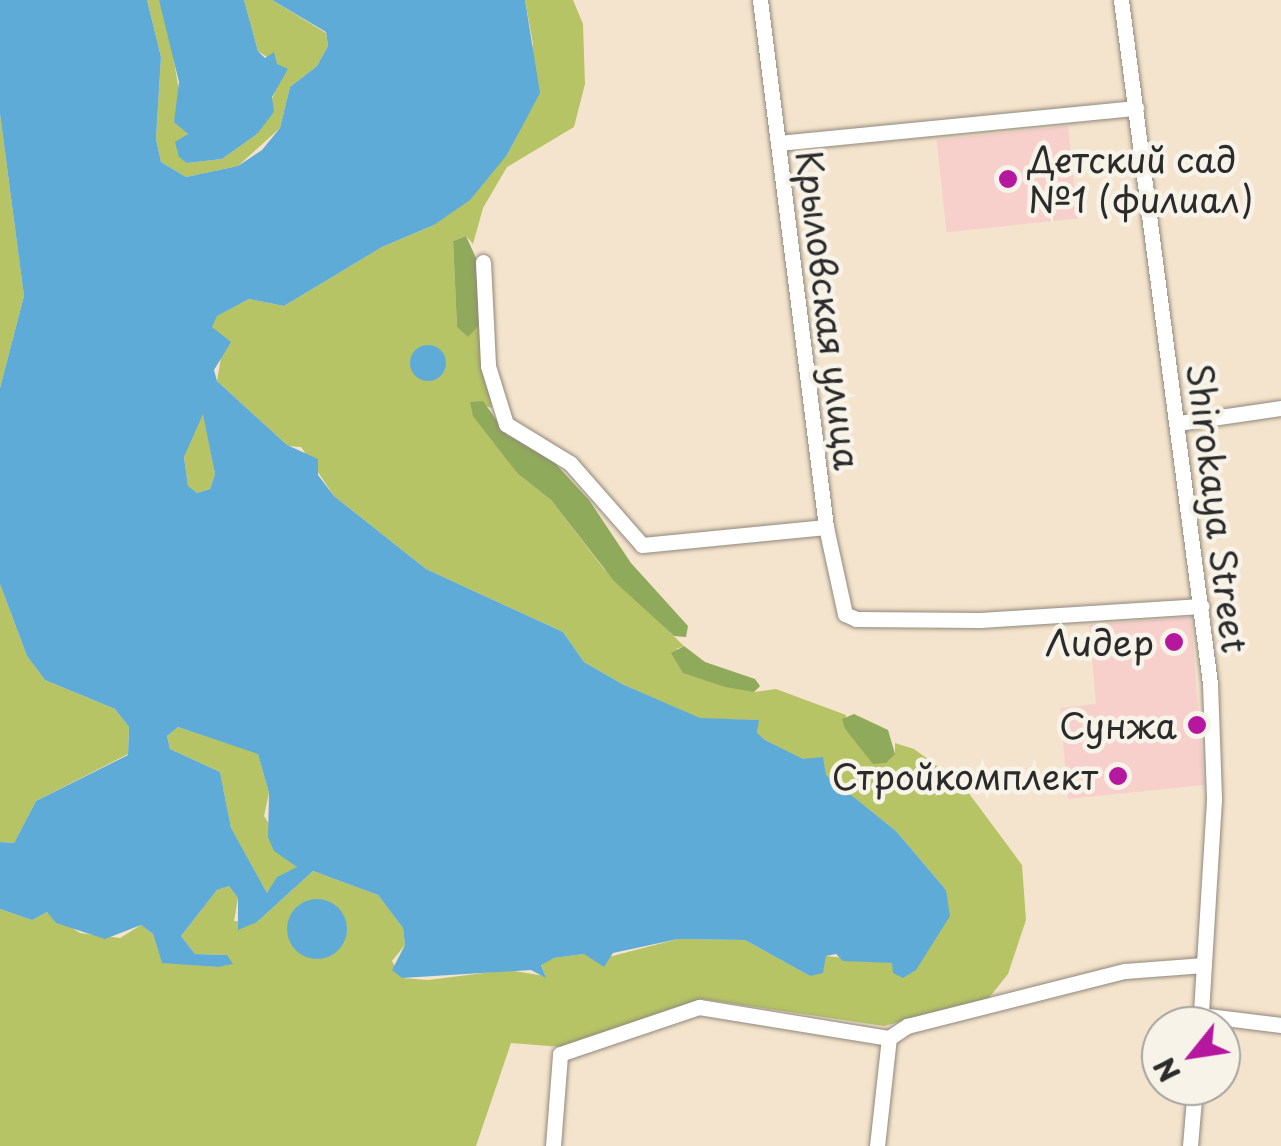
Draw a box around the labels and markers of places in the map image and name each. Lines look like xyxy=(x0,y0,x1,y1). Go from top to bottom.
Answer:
place label: Детский сад №1 (филиал) xyxy=(1028,138,1253,220)
marker: Детский сад №1 (филиал) xyxy=(997,168,1019,190)
place label: Лидер xyxy=(1045,621,1154,663)
marker: Лидер xyxy=(1163,631,1185,653)
place label: Сунжа xyxy=(1059,704,1177,746)
marker: Сунжа xyxy=(1186,714,1208,736)
place label: Стройкомплект xyxy=(831,755,1098,797)
marker: Стройкомплект xyxy=(1107,765,1129,787)

